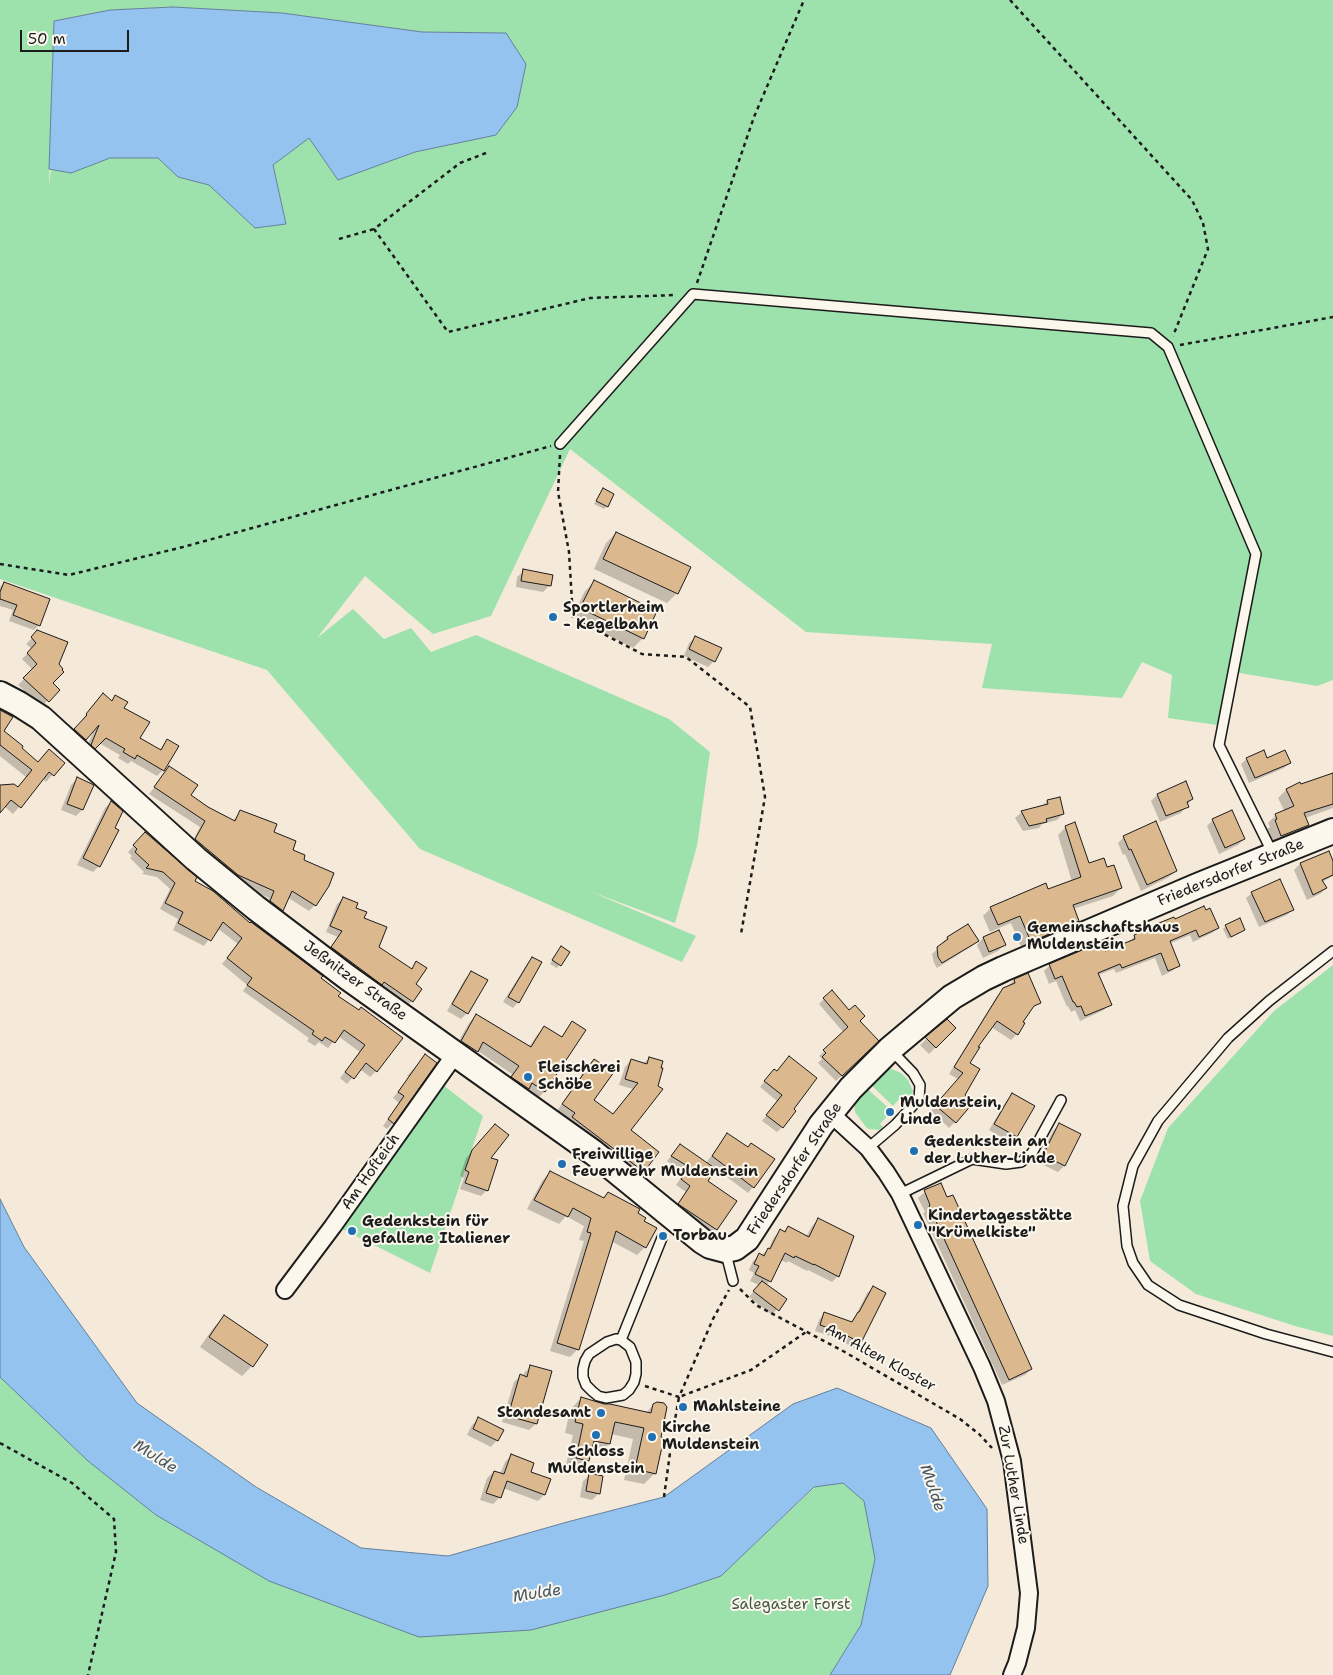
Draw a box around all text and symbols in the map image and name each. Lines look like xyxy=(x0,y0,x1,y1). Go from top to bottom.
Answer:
scale bar xyxy=(22,20,131,52)
text: 50 m xyxy=(28,29,66,49)
place label: Sportlerheim - Kegelbahn xyxy=(563,599,664,634)
marker: Sportlerheim - Kegelbahn xyxy=(547,611,559,623)
street label: Friedersdorfer Straße xyxy=(1155,835,1307,911)
place label: Gemeinschaftshaus Muldenstein xyxy=(1027,919,1180,954)
marker: Gemeinschaftshaus Muldenstein xyxy=(1011,931,1023,943)
street label: Jeßnitzer Straße xyxy=(299,937,411,1025)
place label: Fleischerei Schöbe xyxy=(538,1059,621,1094)
marker: Fleischerei Schöbe xyxy=(522,1071,534,1083)
place label: Muldenstein, Linde xyxy=(900,1094,1002,1129)
street label: Friedersdorfer Straße xyxy=(744,1099,846,1239)
marker: Muldenstein, Linde xyxy=(884,1106,896,1118)
street label: Am Hofteich xyxy=(338,1130,404,1214)
place label: Gedenkstein an der Luther-Linde xyxy=(924,1133,1055,1168)
marker: Gedenkstein an der Luther-Linde xyxy=(908,1145,920,1157)
place label: Freiwillige Feuerwehr Muldenstein xyxy=(572,1146,758,1181)
marker: Freiwillige Feuerwehr Muldenstein xyxy=(556,1158,568,1170)
place label: Kindertagesstätte "Krümelkiste" xyxy=(928,1207,1072,1242)
place label: Gedenkstein für gefallene Italiener xyxy=(362,1213,510,1248)
marker: Kindertagesstätte "Krümelkiste" xyxy=(912,1219,924,1231)
marker: Gedenkstein für gefallene Italiener xyxy=(346,1225,358,1237)
place label: Torbau xyxy=(673,1227,727,1245)
marker: Torbau xyxy=(657,1230,669,1242)
street label: Am Alten Kloster xyxy=(821,1320,939,1396)
place label: Mahlsteine xyxy=(693,1398,781,1416)
marker: Mahlsteine xyxy=(677,1401,689,1413)
place label: Standesamt xyxy=(497,1404,591,1422)
marker: Standesamt xyxy=(595,1407,607,1419)
place label: Kirche Muldenstein xyxy=(662,1419,759,1454)
street label: Zur Luther Linde xyxy=(994,1424,1032,1546)
marker: Schloss Muldenstein xyxy=(590,1429,602,1441)
marker: Kirche Muldenstein xyxy=(646,1431,658,1443)
water label: Mulde xyxy=(129,1436,181,1478)
place label: Schloss Muldenstein xyxy=(547,1443,645,1478)
water label: Mulde xyxy=(915,1462,949,1514)
water label: Mulde xyxy=(512,1581,562,1607)
park label: Salegaster Forst xyxy=(731,1596,851,1614)

